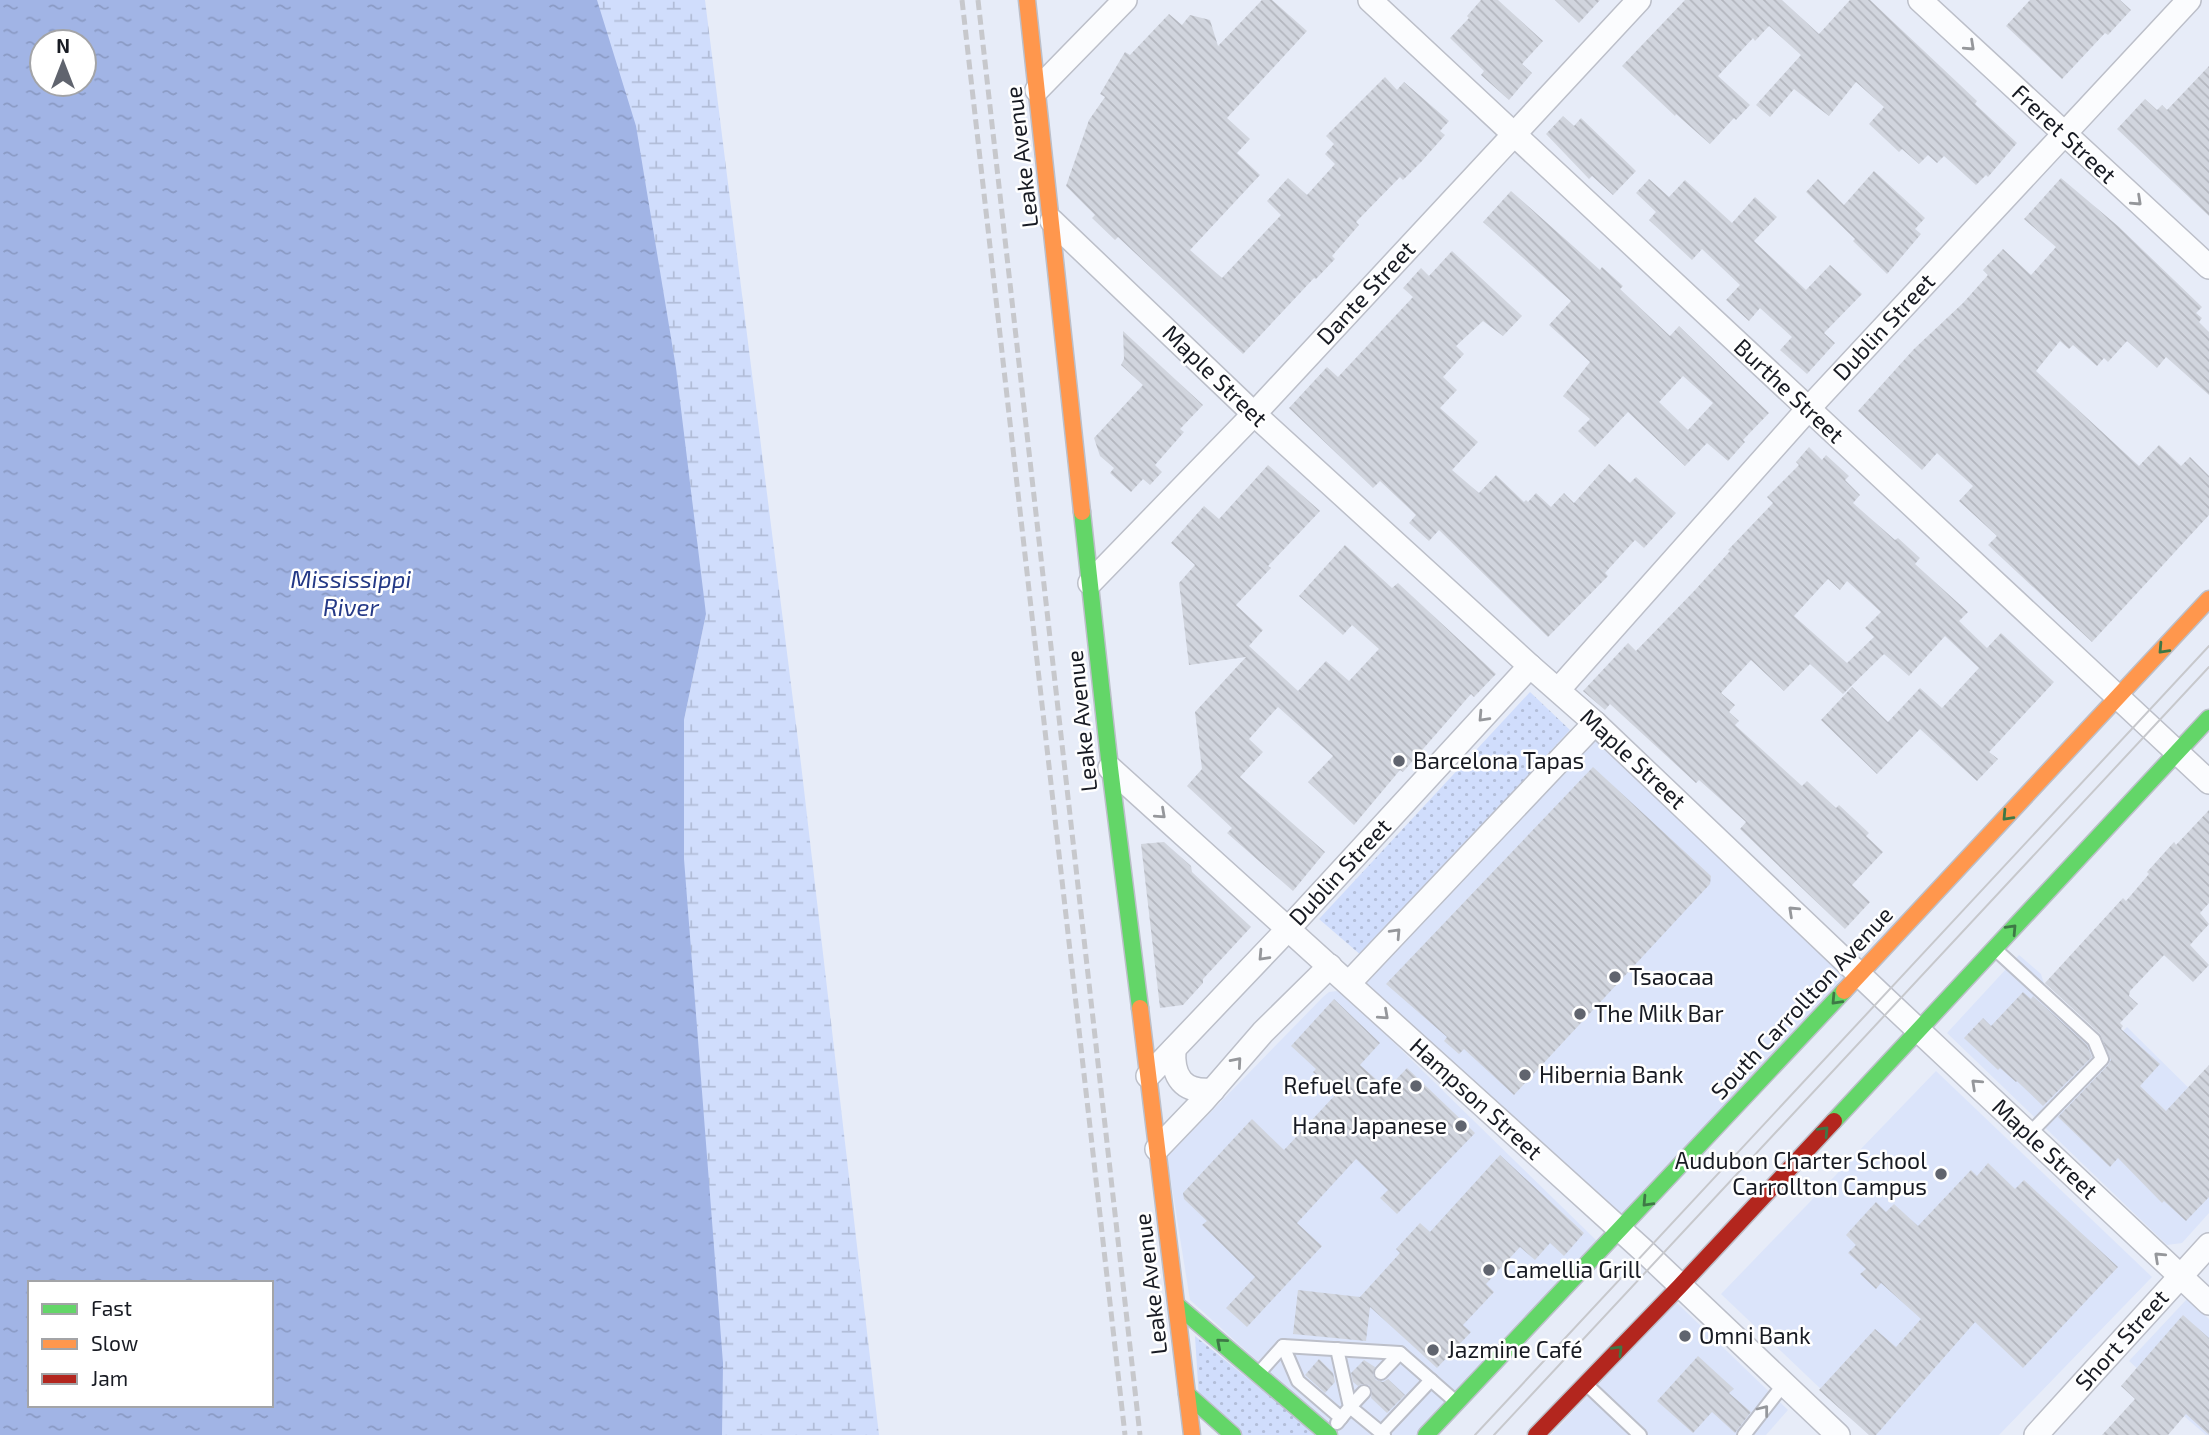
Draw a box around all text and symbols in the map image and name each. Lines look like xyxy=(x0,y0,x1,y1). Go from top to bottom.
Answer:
north arrow xyxy=(28,28,98,98)
text: N xyxy=(56,34,70,57)
one-way arrow xyxy=(1962,38,1975,51)
street label: Freret Street xyxy=(2007,78,2123,189)
street label: Leake Avenue xyxy=(998,85,1044,229)
one-way arrow xyxy=(2129,193,2142,205)
street label: Dante Street xyxy=(1310,235,1420,350)
street label: Dublin Street xyxy=(1827,267,1940,386)
street label: Maple Street xyxy=(1158,319,1274,432)
street label: Burthe Street xyxy=(1729,332,1851,448)
water label: Mississippi River xyxy=(291,564,411,621)
one-way arrow xyxy=(2158,641,2171,654)
street label: Leake Avenue xyxy=(1060,649,1102,793)
street label: Maple Street xyxy=(1575,702,1693,814)
one-way arrow xyxy=(1479,709,1492,722)
place label: Barcelona Tapas xyxy=(1413,746,1584,774)
marker: Barcelona Tapas xyxy=(1391,753,1407,769)
one-way arrow xyxy=(1152,805,1165,818)
one-way arrow xyxy=(2003,808,2016,821)
street label: Dublin Street xyxy=(1283,812,1396,931)
street label: South Carrollton Avenue xyxy=(1705,900,1898,1105)
one-way arrow xyxy=(1788,906,1801,919)
one-way arrow xyxy=(2004,924,2017,937)
one-way arrow xyxy=(1388,929,1401,942)
one-way arrow xyxy=(1258,948,1271,961)
place label: Tsaocaa xyxy=(1629,962,1714,990)
marker: Tsaocaa xyxy=(1607,969,1623,985)
one-way arrow xyxy=(1831,992,1844,1005)
place label: The Milk Bar xyxy=(1594,999,1724,1027)
marker: The Milk Bar xyxy=(1572,1006,1588,1022)
one-way arrow xyxy=(1376,1007,1389,1019)
street label: Hampson Street xyxy=(1405,1031,1549,1165)
one-way arrow xyxy=(1229,1058,1241,1071)
place label: Hibernia Bank xyxy=(1539,1060,1684,1088)
marker: Hibernia Bank xyxy=(1517,1067,1533,1083)
place label: Refuel Cafe xyxy=(1283,1071,1402,1099)
marker: Refuel Cafe xyxy=(1408,1078,1424,1094)
one-way arrow xyxy=(1971,1079,1984,1092)
street label: Maple Street xyxy=(1987,1092,2105,1204)
place label: Hana Japanese xyxy=(1292,1111,1447,1139)
marker: Hana Japanese xyxy=(1453,1118,1469,1134)
one-way arrow xyxy=(1815,1126,1828,1139)
place label: Audubon Charter School Carrollton Campus xyxy=(1675,1146,1927,1200)
marker: Audubon Charter School Carrollton Campus xyxy=(1933,1166,1949,1182)
one-way arrow xyxy=(1643,1194,1656,1207)
street label: Leake Avenue xyxy=(1127,1212,1173,1356)
one-way arrow xyxy=(2154,1252,2167,1265)
place label: Camellia Grill xyxy=(1503,1255,1642,1283)
marker: Camellia Grill xyxy=(1481,1262,1497,1278)
legend xyxy=(28,1281,273,1407)
street label: Short Street xyxy=(2069,1283,2174,1396)
text: Fast xyxy=(91,1295,132,1320)
place label: Omni Bank xyxy=(1699,1321,1811,1349)
marker: Omni Bank xyxy=(1677,1328,1693,1344)
text: Slow xyxy=(91,1330,138,1355)
place label: Jazmine Café xyxy=(1447,1335,1583,1363)
one-way arrow xyxy=(1216,1339,1229,1351)
marker: Jazmine Café xyxy=(1425,1342,1441,1358)
one-way arrow xyxy=(1609,1346,1622,1359)
text: Jam xyxy=(91,1365,128,1390)
one-way arrow xyxy=(1756,1405,1769,1417)

